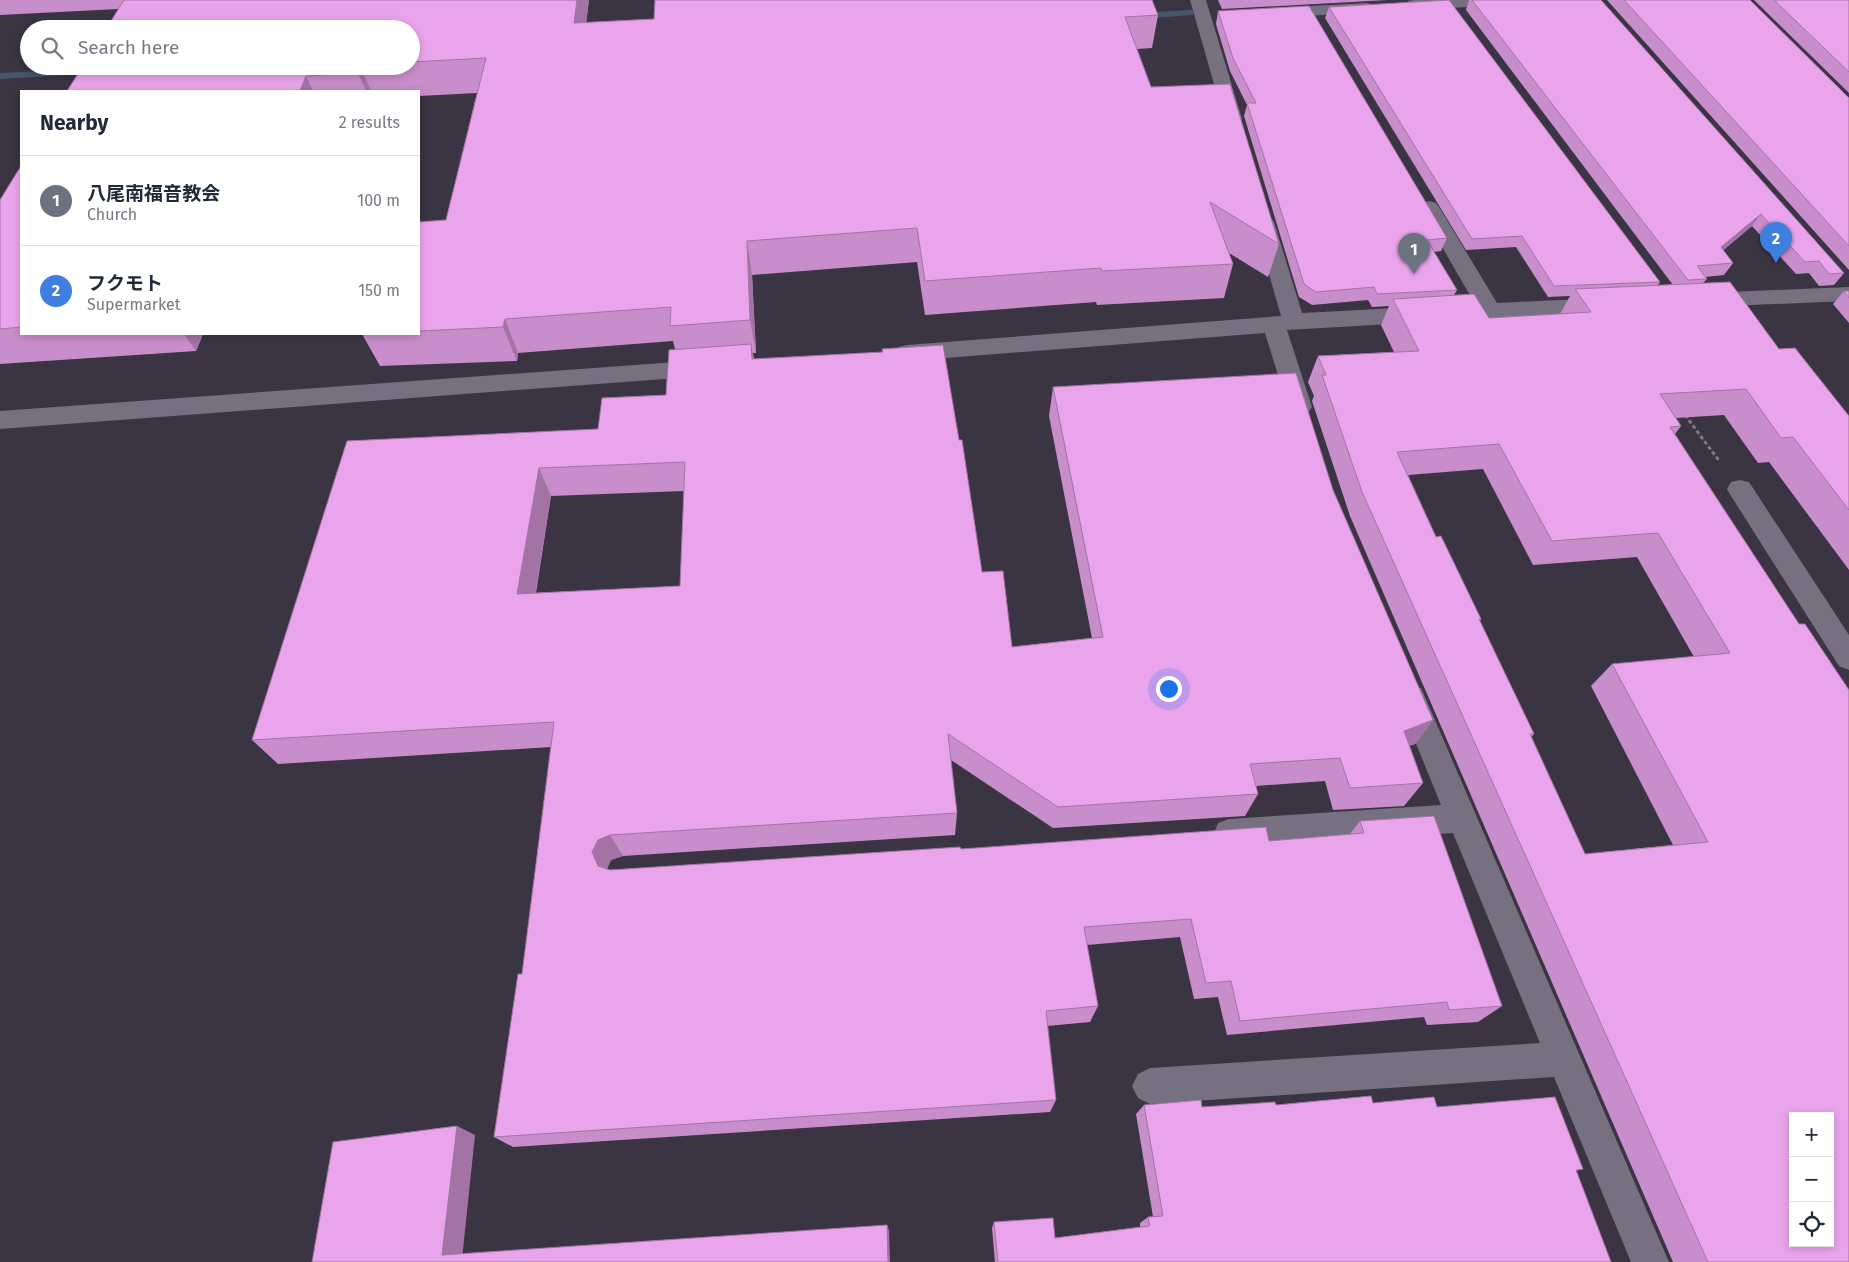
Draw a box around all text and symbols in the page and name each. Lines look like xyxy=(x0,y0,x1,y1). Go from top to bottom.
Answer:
search box xyxy=(20,20,420,75)
icon: search xyxy=(38,34,66,62)
text: Search here xyxy=(78,36,179,59)
text: Nearby xyxy=(40,110,108,136)
text: 2 results xyxy=(339,113,400,132)
text: 八尾南福音教会 xyxy=(87,182,220,205)
text: 1 xyxy=(52,191,60,210)
text: 100 m xyxy=(357,191,400,210)
text: Church xyxy=(87,205,137,224)
pin: 2 xyxy=(1760,222,1792,263)
pin: 1 xyxy=(1398,233,1430,274)
text: フクモト xyxy=(87,272,163,295)
text: 2 xyxy=(52,281,60,300)
text: 150 m xyxy=(358,281,400,300)
text: Supermarket xyxy=(87,295,181,314)
your location xyxy=(1156,676,1182,702)
map controls xyxy=(1789,1112,1834,1247)
button: + xyxy=(1789,1112,1834,1157)
button: − xyxy=(1789,1157,1834,1202)
button: locate xyxy=(1789,1202,1834,1247)

